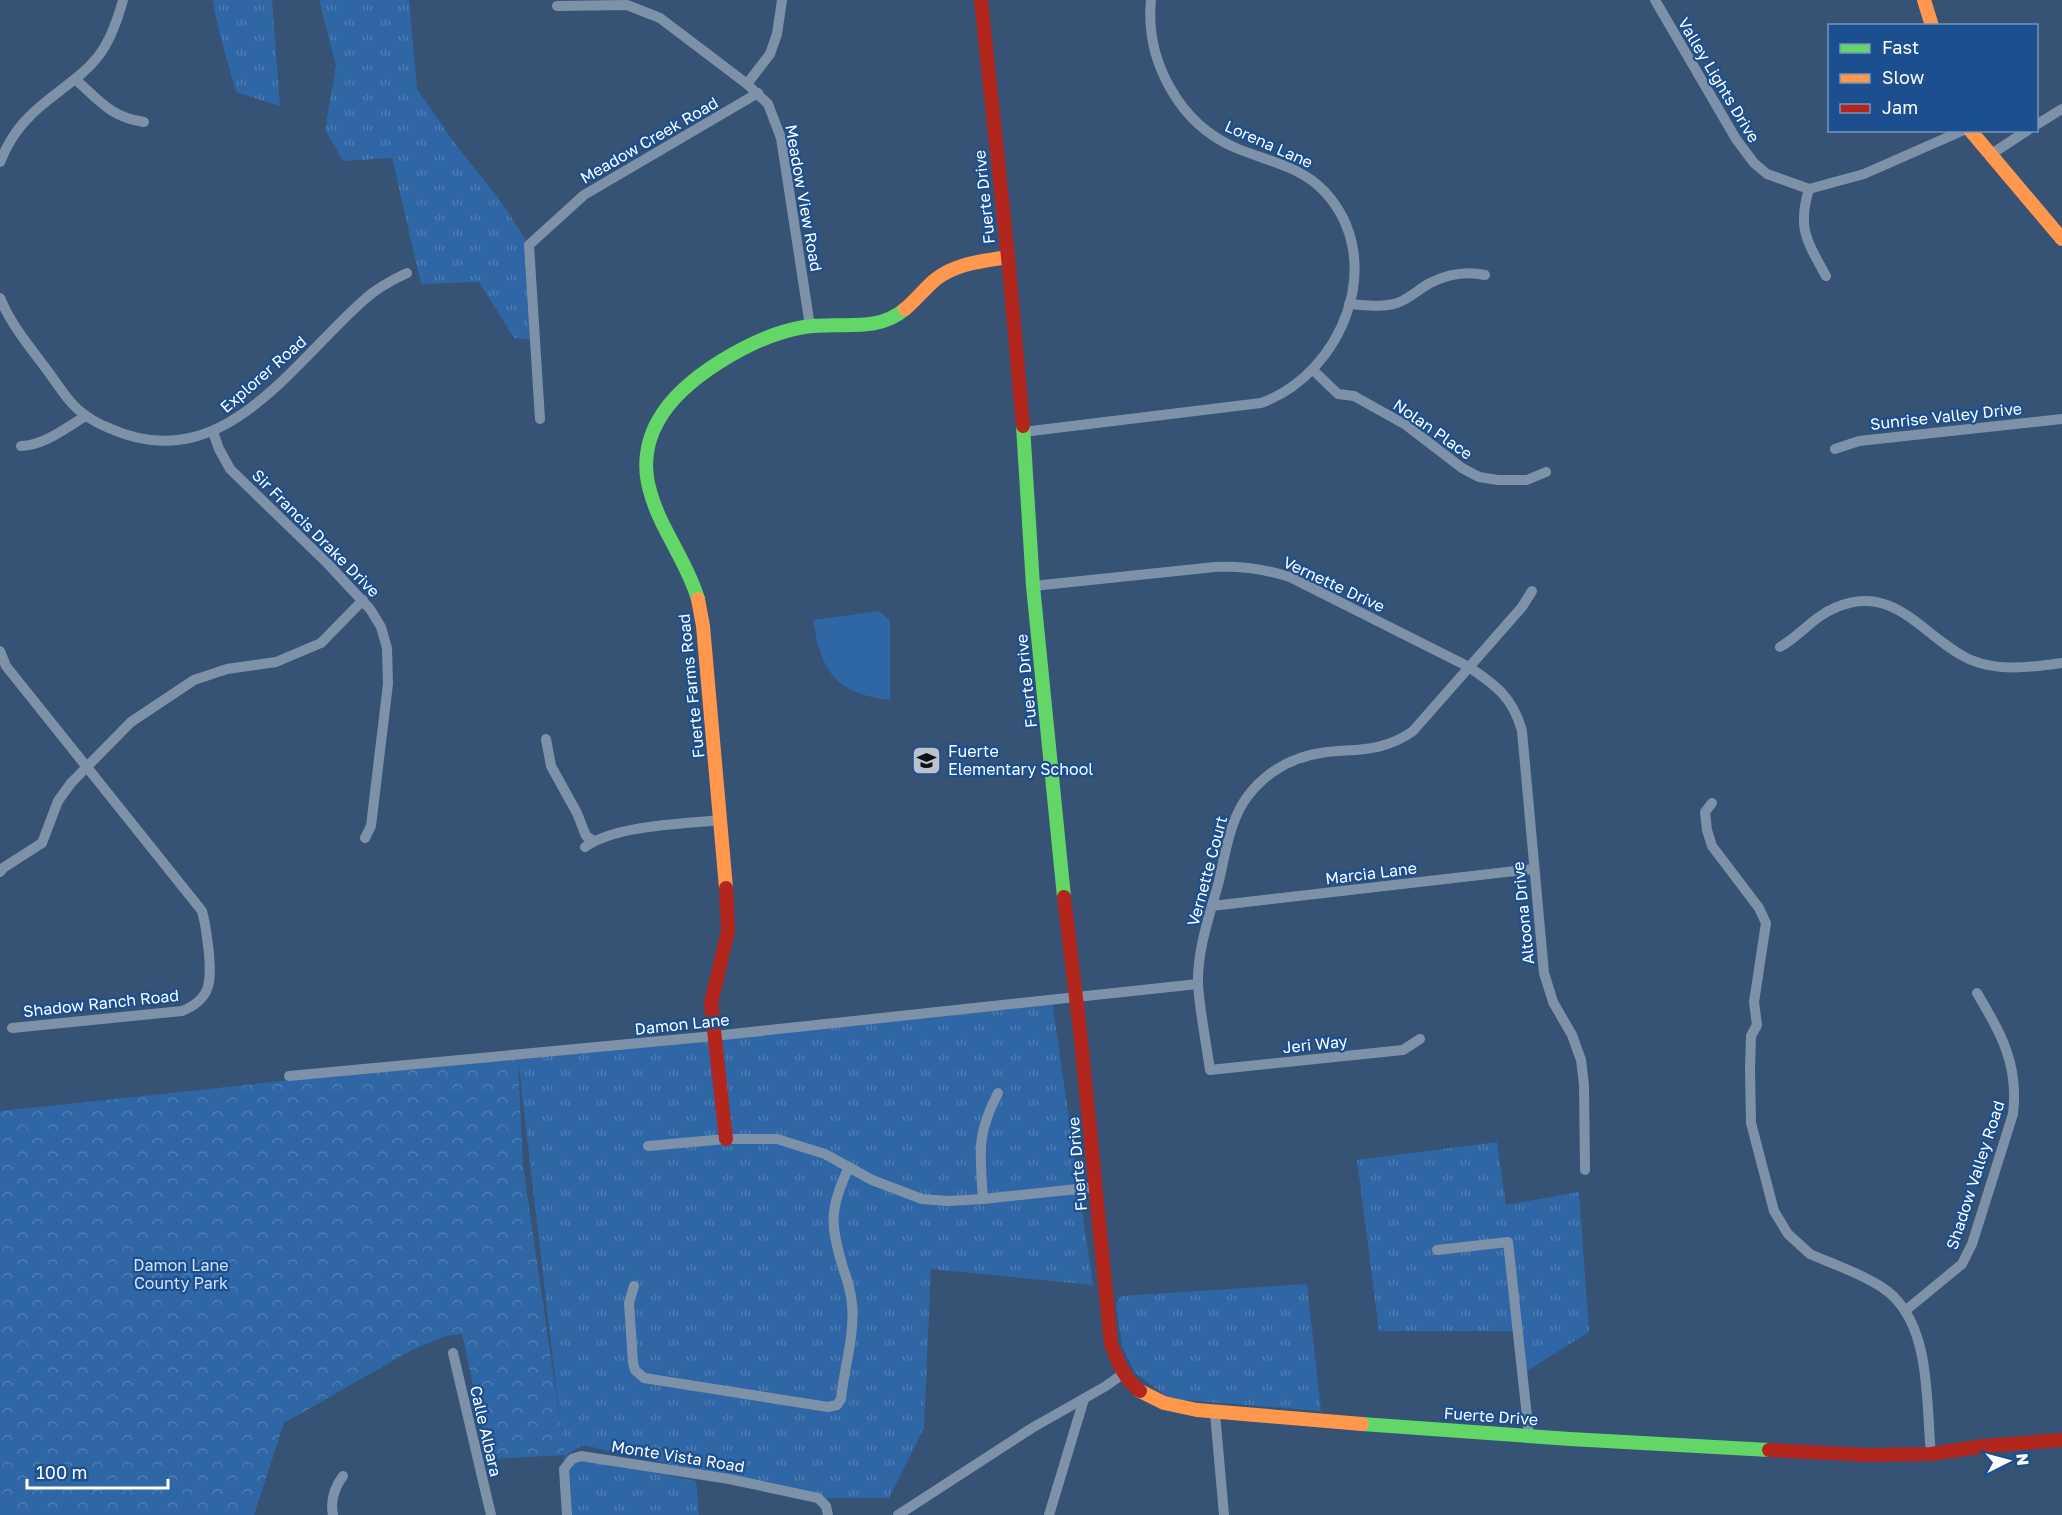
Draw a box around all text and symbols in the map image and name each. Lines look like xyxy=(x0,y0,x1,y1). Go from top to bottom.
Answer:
street label: Valley Lights Drive xyxy=(1674,14,1764,146)
legend xyxy=(1828,24,2038,132)
text: Fast xyxy=(1882,36,1919,58)
text: Slow xyxy=(1882,66,1925,88)
street label: Meadow Creek Road xyxy=(576,92,722,188)
text: Jam xyxy=(1882,96,1918,118)
street label: Lorena Lane xyxy=(1222,116,1316,172)
street label: Meadow View Road xyxy=(781,123,827,273)
street label: Fuerte Drive xyxy=(969,149,999,245)
street label: Explorer Road xyxy=(216,331,310,417)
street label: Nolan Place xyxy=(1389,394,1477,464)
street label: Sunrise Valley Drive xyxy=(1869,398,2023,434)
street label: Sir Francis Drake Drive xyxy=(248,465,384,601)
street label: Vernette Drive xyxy=(1280,552,1388,616)
street label: Fuerte Farms Road xyxy=(673,613,709,759)
street label: Fuerte Drive xyxy=(1011,633,1041,729)
place label: Fuerte Elementary School xyxy=(948,741,1093,779)
school or university icon: Fuerte Elementary School xyxy=(911,744,943,776)
street label: Vernette Court xyxy=(1183,814,1231,928)
street label: Marcia Lane xyxy=(1324,857,1418,889)
street label: Altoona Drive xyxy=(1508,861,1538,965)
street label: Shadow Ranch Road xyxy=(22,985,180,1021)
street label: Damon Lane xyxy=(634,1009,730,1039)
street label: Jeri Way xyxy=(1282,1031,1348,1057)
street label: Shadow Valley Road xyxy=(1941,1098,2009,1252)
street label: Fuerte Drive xyxy=(1063,1116,1091,1212)
park label: Damon Lane County Park xyxy=(133,1255,229,1293)
street label: Calle Albara xyxy=(466,1384,506,1478)
street label: Fuerte Drive xyxy=(1443,1403,1539,1429)
north arrow xyxy=(1978,1431,2038,1491)
street label: Monte Vista Road xyxy=(610,1436,746,1476)
scale bar xyxy=(27,1452,168,1490)
text: N xyxy=(2012,1452,2033,1467)
text: 100 m xyxy=(36,1461,87,1483)

